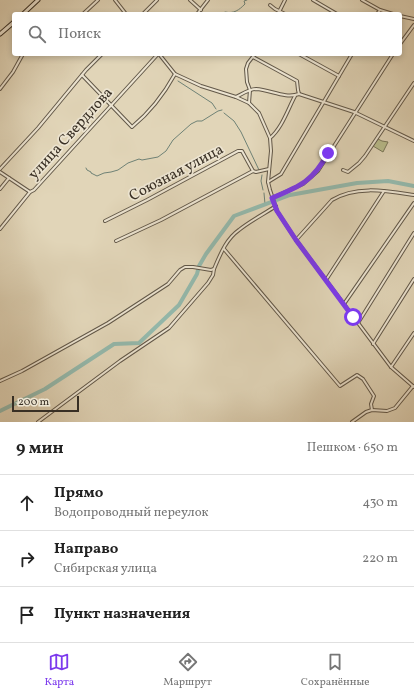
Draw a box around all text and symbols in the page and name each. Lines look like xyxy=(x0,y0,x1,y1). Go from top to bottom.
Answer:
search box xyxy=(12,12,402,56)
icon: search xyxy=(26,23,48,45)
text: Поиск xyxy=(58,24,101,45)
street label: улица Свердлова xyxy=(24,83,118,185)
street label: Союзная улица xyxy=(126,140,228,207)
route end xyxy=(319,144,337,162)
route start xyxy=(344,308,362,326)
scale bar xyxy=(12,394,79,413)
text: 200 m xyxy=(18,395,49,410)
text: 9 мин xyxy=(16,437,64,460)
text: Пешком · 650 m xyxy=(307,439,398,457)
text: Прямо xyxy=(54,483,103,504)
icon: ahead xyxy=(16,492,38,514)
text: 430 m xyxy=(362,494,398,512)
text: Водопроводный переулок xyxy=(54,504,209,522)
text: Направо xyxy=(54,539,118,560)
icon: right xyxy=(16,548,38,570)
text: 220 m xyxy=(362,550,398,568)
text: Сибирская улица xyxy=(54,560,157,578)
icon: arrive xyxy=(16,604,38,626)
text: Пункт назначения xyxy=(54,604,190,625)
tab: Карта xyxy=(44,651,74,690)
tab: Маршрут xyxy=(163,651,212,690)
tab: Сохранённые xyxy=(301,651,369,690)

